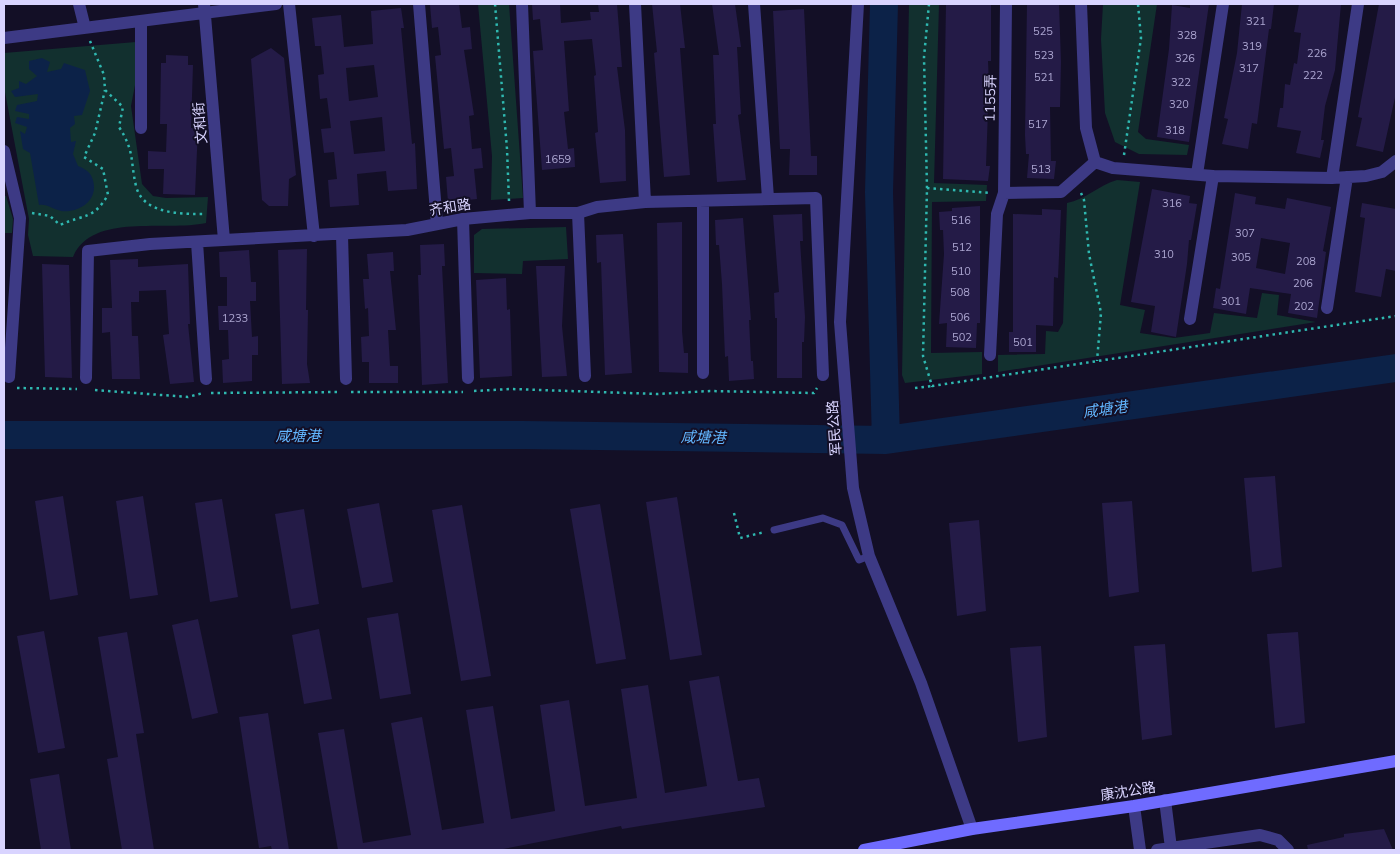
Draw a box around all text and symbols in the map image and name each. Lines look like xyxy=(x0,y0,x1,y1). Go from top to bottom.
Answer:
house number: 321 xyxy=(1246,14,1266,28)
house number: 525 xyxy=(1033,24,1053,38)
house number: 328 xyxy=(1177,28,1197,42)
house number: 319 xyxy=(1242,39,1262,53)
house number: 226 xyxy=(1307,46,1327,60)
house number: 523 xyxy=(1034,48,1054,62)
house number: 326 xyxy=(1175,51,1195,65)
house number: 317 xyxy=(1239,61,1259,75)
house number: 222 xyxy=(1303,68,1323,82)
house number: 521 xyxy=(1034,70,1054,84)
street label: 1155弄 xyxy=(981,74,999,122)
house number: 322 xyxy=(1171,75,1191,89)
house number: 320 xyxy=(1169,97,1189,111)
street label: 文和街 xyxy=(189,101,211,145)
house number: 517 xyxy=(1028,117,1048,131)
house number: 318 xyxy=(1165,123,1185,137)
house number: 1659 xyxy=(545,152,571,166)
house number: 513 xyxy=(1031,162,1051,176)
street label: 齐和路 xyxy=(428,195,472,219)
house number: 316 xyxy=(1162,196,1182,210)
house number: 516 xyxy=(951,213,971,227)
house number: 307 xyxy=(1235,226,1255,240)
house number: 512 xyxy=(952,240,972,254)
house number: 310 xyxy=(1154,247,1174,261)
house number: 305 xyxy=(1231,250,1251,264)
house number: 208 xyxy=(1296,254,1316,268)
house number: 510 xyxy=(951,264,971,278)
house number: 206 xyxy=(1293,276,1313,290)
house number: 508 xyxy=(950,285,970,299)
house number: 301 xyxy=(1221,294,1241,308)
house number: 202 xyxy=(1294,299,1314,313)
house number: 506 xyxy=(950,310,970,324)
house number: 1233 xyxy=(222,311,248,325)
house number: 502 xyxy=(952,330,972,344)
house number: 501 xyxy=(1013,335,1033,349)
water label: 咸塘港 xyxy=(1081,396,1131,422)
street label: 军民公路 xyxy=(823,399,845,457)
water label: 咸塘港 xyxy=(275,426,322,445)
water label: 咸塘港 xyxy=(680,427,728,447)
street label: 康沈公路 xyxy=(1099,778,1157,804)

